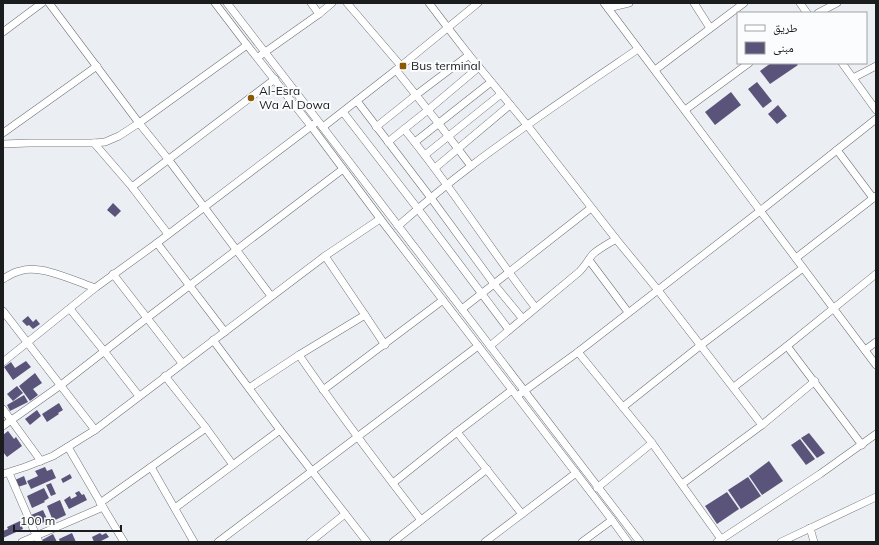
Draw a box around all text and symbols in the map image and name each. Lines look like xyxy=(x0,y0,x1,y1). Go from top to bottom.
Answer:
legend xyxy=(737,12,867,64)
text: طريق xyxy=(773,20,798,35)
text: مبنى xyxy=(773,40,794,55)
place label: Bus terminal xyxy=(411,58,481,73)
marker: Bus terminal xyxy=(398,61,408,71)
place label: Al-Esra Wa Al Dowa xyxy=(259,83,330,112)
marker: Al-Esra Wa Al Dowa xyxy=(246,93,256,103)
scale bar xyxy=(14,507,121,533)
text: 100 m xyxy=(20,513,55,528)

